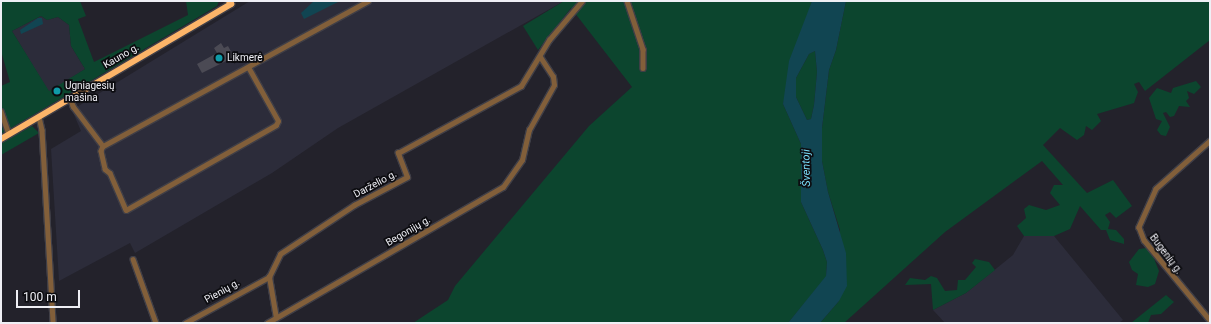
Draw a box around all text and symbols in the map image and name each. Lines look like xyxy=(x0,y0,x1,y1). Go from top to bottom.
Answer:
street label: Kauno g. xyxy=(101,41,141,71)
place label: Likmerė xyxy=(227,52,263,64)
marker: Likmerė xyxy=(214,53,224,63)
place label: Ugniagesių mašina xyxy=(65,79,115,102)
marker: Ugniagesių mašina xyxy=(52,86,62,96)
water label: Šventoji xyxy=(800,149,814,187)
street label: Darželio g. xyxy=(351,168,399,200)
street label: Begonijų g. xyxy=(384,213,432,249)
street label: Bugenių g. xyxy=(1147,232,1185,276)
street label: Pienių g. xyxy=(202,276,242,306)
scale bar xyxy=(18,282,82,308)
text: 100 m xyxy=(23,290,57,304)

